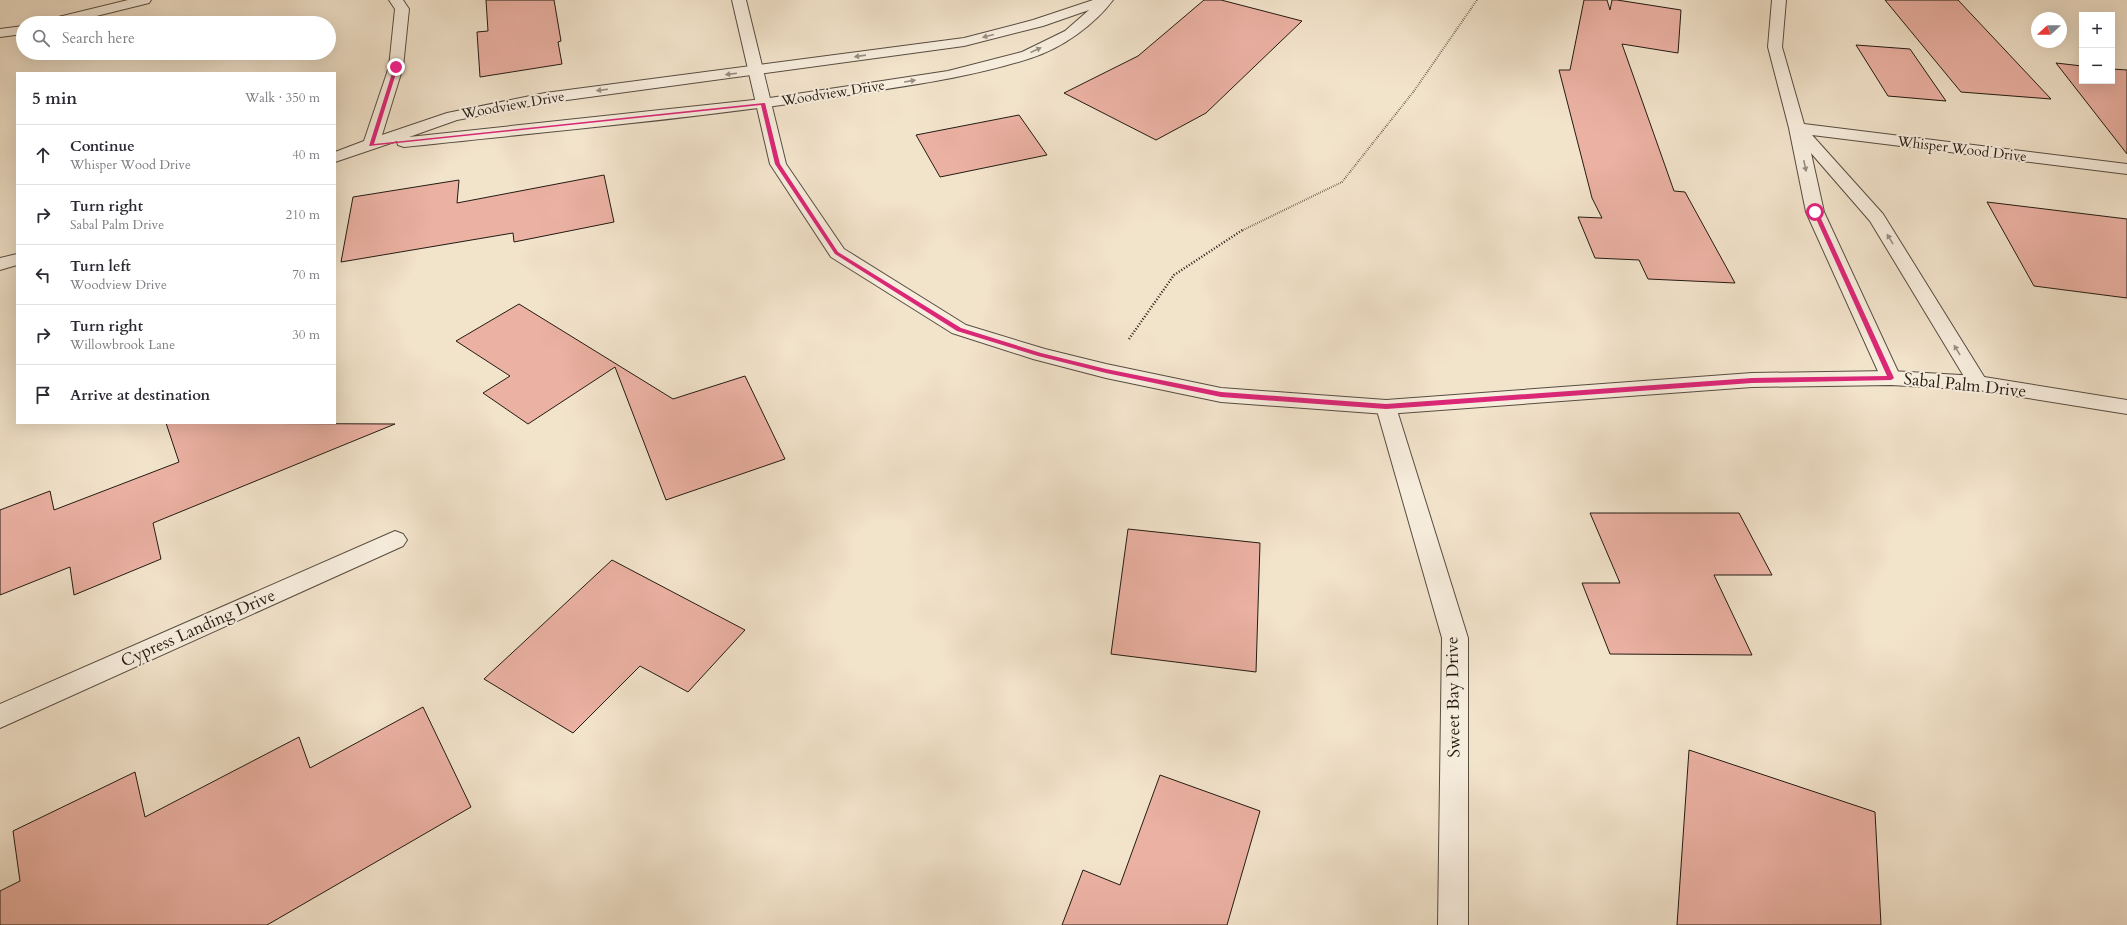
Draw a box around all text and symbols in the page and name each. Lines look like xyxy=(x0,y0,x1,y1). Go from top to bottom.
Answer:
north arrow xyxy=(2031,12,2067,48)
map controls xyxy=(2079,12,2115,84)
button: + xyxy=(2079,12,2115,48)
search box xyxy=(16,16,336,60)
icon: search xyxy=(30,27,52,49)
text: Search here xyxy=(62,28,135,48)
one-way arrow xyxy=(982,33,994,39)
one-way arrow xyxy=(1030,47,1042,53)
button: − xyxy=(2079,48,2115,84)
one-way arrow xyxy=(854,53,866,59)
route end xyxy=(387,58,405,76)
one-way arrow xyxy=(725,71,737,77)
street label: Woodview Drive xyxy=(779,75,886,111)
one-way arrow xyxy=(904,78,916,84)
text: 5 min xyxy=(32,87,77,110)
street label: Woodview Drive xyxy=(459,87,566,124)
one-way arrow xyxy=(596,87,608,94)
text: Walk · 350 m xyxy=(245,89,320,107)
street label: Whisper Wood Drive xyxy=(1895,132,2028,166)
text: Continue xyxy=(70,136,135,156)
icon: ahead xyxy=(32,144,54,166)
text: 40 m xyxy=(292,146,320,164)
text: Whisper Wood Drive xyxy=(70,156,191,174)
one-way arrow xyxy=(1802,160,1808,172)
text: Turn right xyxy=(70,196,143,216)
route start xyxy=(1806,203,1824,221)
icon: right xyxy=(32,204,54,226)
text: 210 m xyxy=(286,206,320,224)
text: Sabal Palm Drive xyxy=(70,216,164,234)
one-way arrow xyxy=(1886,233,1893,245)
text: Turn left xyxy=(70,256,131,276)
icon: left xyxy=(32,264,54,286)
text: 70 m xyxy=(292,266,320,284)
text: Woodview Drive xyxy=(70,276,167,294)
text: Turn right xyxy=(70,316,143,336)
icon: right xyxy=(32,324,54,346)
text: 30 m xyxy=(292,326,320,344)
text: Willowbrook Lane xyxy=(70,336,175,354)
one-way arrow xyxy=(1954,344,1961,356)
street label: Sabal Palm Drive xyxy=(1903,367,2027,403)
icon: arrive xyxy=(32,384,54,406)
text: Arrive at destination xyxy=(70,385,210,405)
street label: Cypress Landing Drive xyxy=(117,584,279,672)
street label: Sweet Bay Drive xyxy=(1440,636,1466,758)

